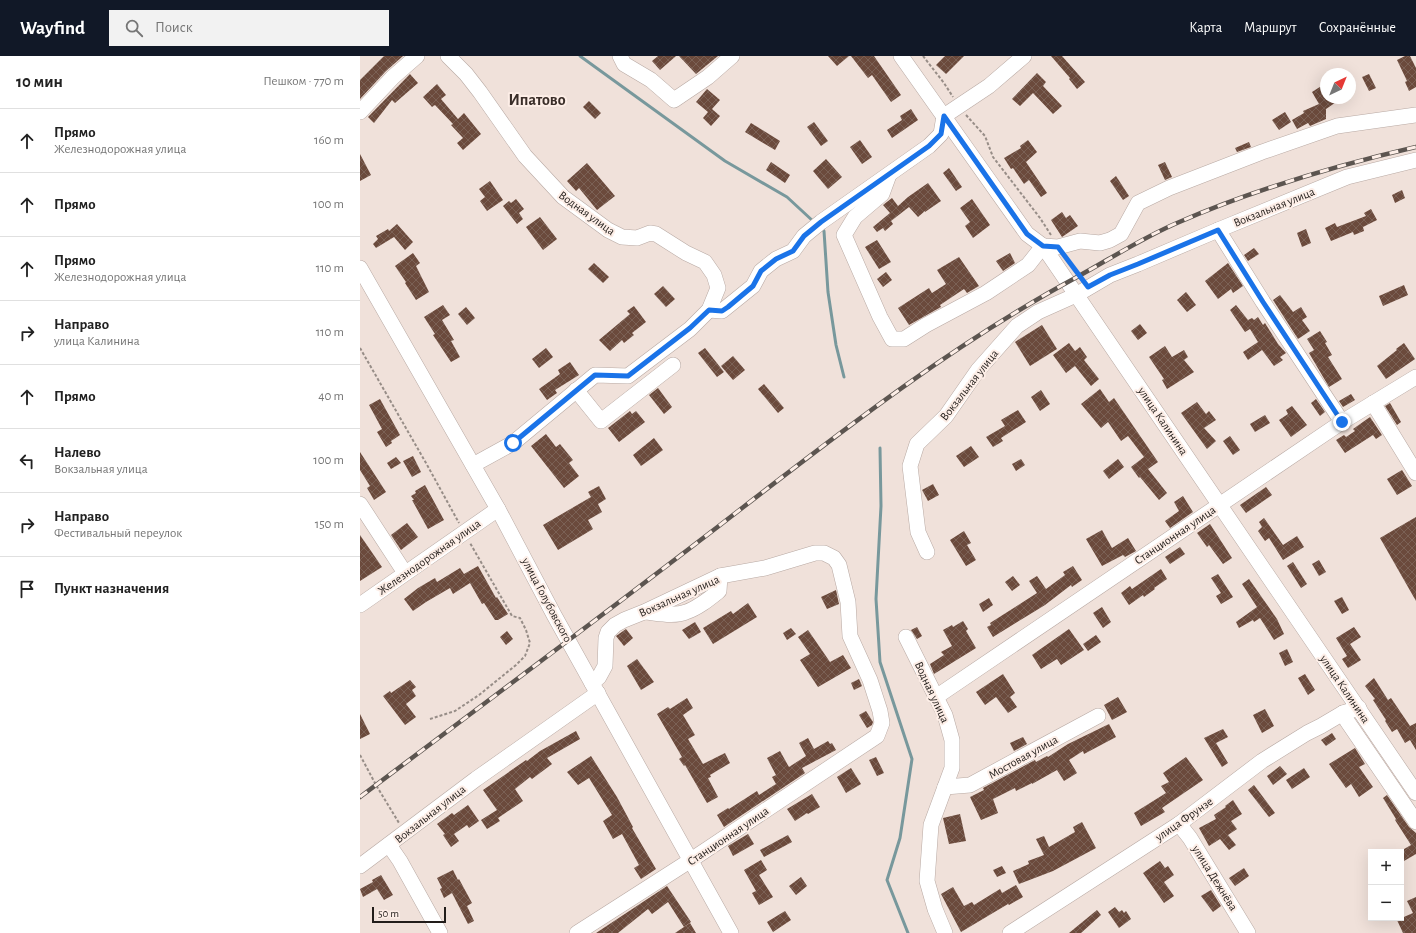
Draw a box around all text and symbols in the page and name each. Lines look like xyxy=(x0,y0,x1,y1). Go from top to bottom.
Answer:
search box xyxy=(109,10,389,46)
icon: search xyxy=(123,17,145,39)
text: Wayfind xyxy=(20,19,85,38)
text: Поиск xyxy=(155,20,193,35)
text: Карта xyxy=(1189,21,1222,35)
text: Маршрут xyxy=(1244,21,1297,35)
text: Сохранённые xyxy=(1319,21,1396,35)
north arrow xyxy=(1320,68,1356,104)
text: 10 мин xyxy=(16,73,63,90)
text: Пешком · 770 m xyxy=(263,75,344,88)
district label: Ипатово xyxy=(509,92,566,108)
text: Прямо xyxy=(54,125,96,140)
icon: ahead xyxy=(16,130,38,152)
text: 160 m xyxy=(314,134,344,147)
text: Железнодорожная улица xyxy=(54,143,186,156)
street label: Вокзальная улица xyxy=(1232,185,1317,230)
street label: Водная улица xyxy=(556,189,618,238)
icon: ahead xyxy=(16,194,38,216)
text: Прямо xyxy=(54,197,96,212)
text: 100 m xyxy=(313,198,344,211)
text: Прямо xyxy=(54,253,96,268)
icon: ahead xyxy=(16,258,38,280)
text: 110 m xyxy=(316,262,344,275)
text: Железнодорожная улица xyxy=(54,271,186,284)
text: Направо xyxy=(54,317,109,332)
icon: right xyxy=(16,322,38,344)
text: 110 m xyxy=(316,326,344,339)
text: улица Калинина xyxy=(54,335,140,348)
street label: Вокзальная улица xyxy=(938,347,1001,423)
street label: улица Калинина xyxy=(1135,384,1190,458)
icon: ahead xyxy=(16,386,38,408)
text: Прямо xyxy=(54,389,96,404)
text: 40 m xyxy=(318,390,344,403)
route end xyxy=(1333,413,1351,431)
route start xyxy=(504,434,522,452)
text: Налево xyxy=(54,445,101,460)
icon: left xyxy=(16,450,38,472)
text: 100 m xyxy=(313,454,344,467)
text: Вокзальная улица xyxy=(54,463,148,476)
street label: Станционная улица xyxy=(1132,503,1219,567)
text: Направо xyxy=(54,509,109,524)
icon: right xyxy=(16,514,38,536)
street label: Железнодорожная улица xyxy=(375,517,484,598)
text: 150 m xyxy=(315,518,344,531)
text: Фестивальный переулок xyxy=(54,527,182,540)
street label: улица Голубовского xyxy=(518,555,574,645)
street label: Вокзальная улица xyxy=(637,573,722,620)
icon: arrive xyxy=(16,578,38,600)
text: Пункт назначения xyxy=(54,581,169,596)
street label: улица Калинина xyxy=(1317,652,1372,726)
street label: Водная улица xyxy=(912,659,952,725)
street label: Мостовая улица xyxy=(986,733,1061,782)
street label: Вокзальная улица xyxy=(392,782,469,846)
street label: улица Фрунзе xyxy=(1152,795,1216,845)
street label: Станционная улица xyxy=(685,804,772,868)
street label: улица Дежнёва xyxy=(1189,842,1240,914)
map controls xyxy=(1368,849,1404,921)
button: + xyxy=(1368,849,1404,885)
button: − xyxy=(1368,885,1404,921)
scale bar xyxy=(372,905,446,924)
text: 50 m xyxy=(378,908,399,919)

